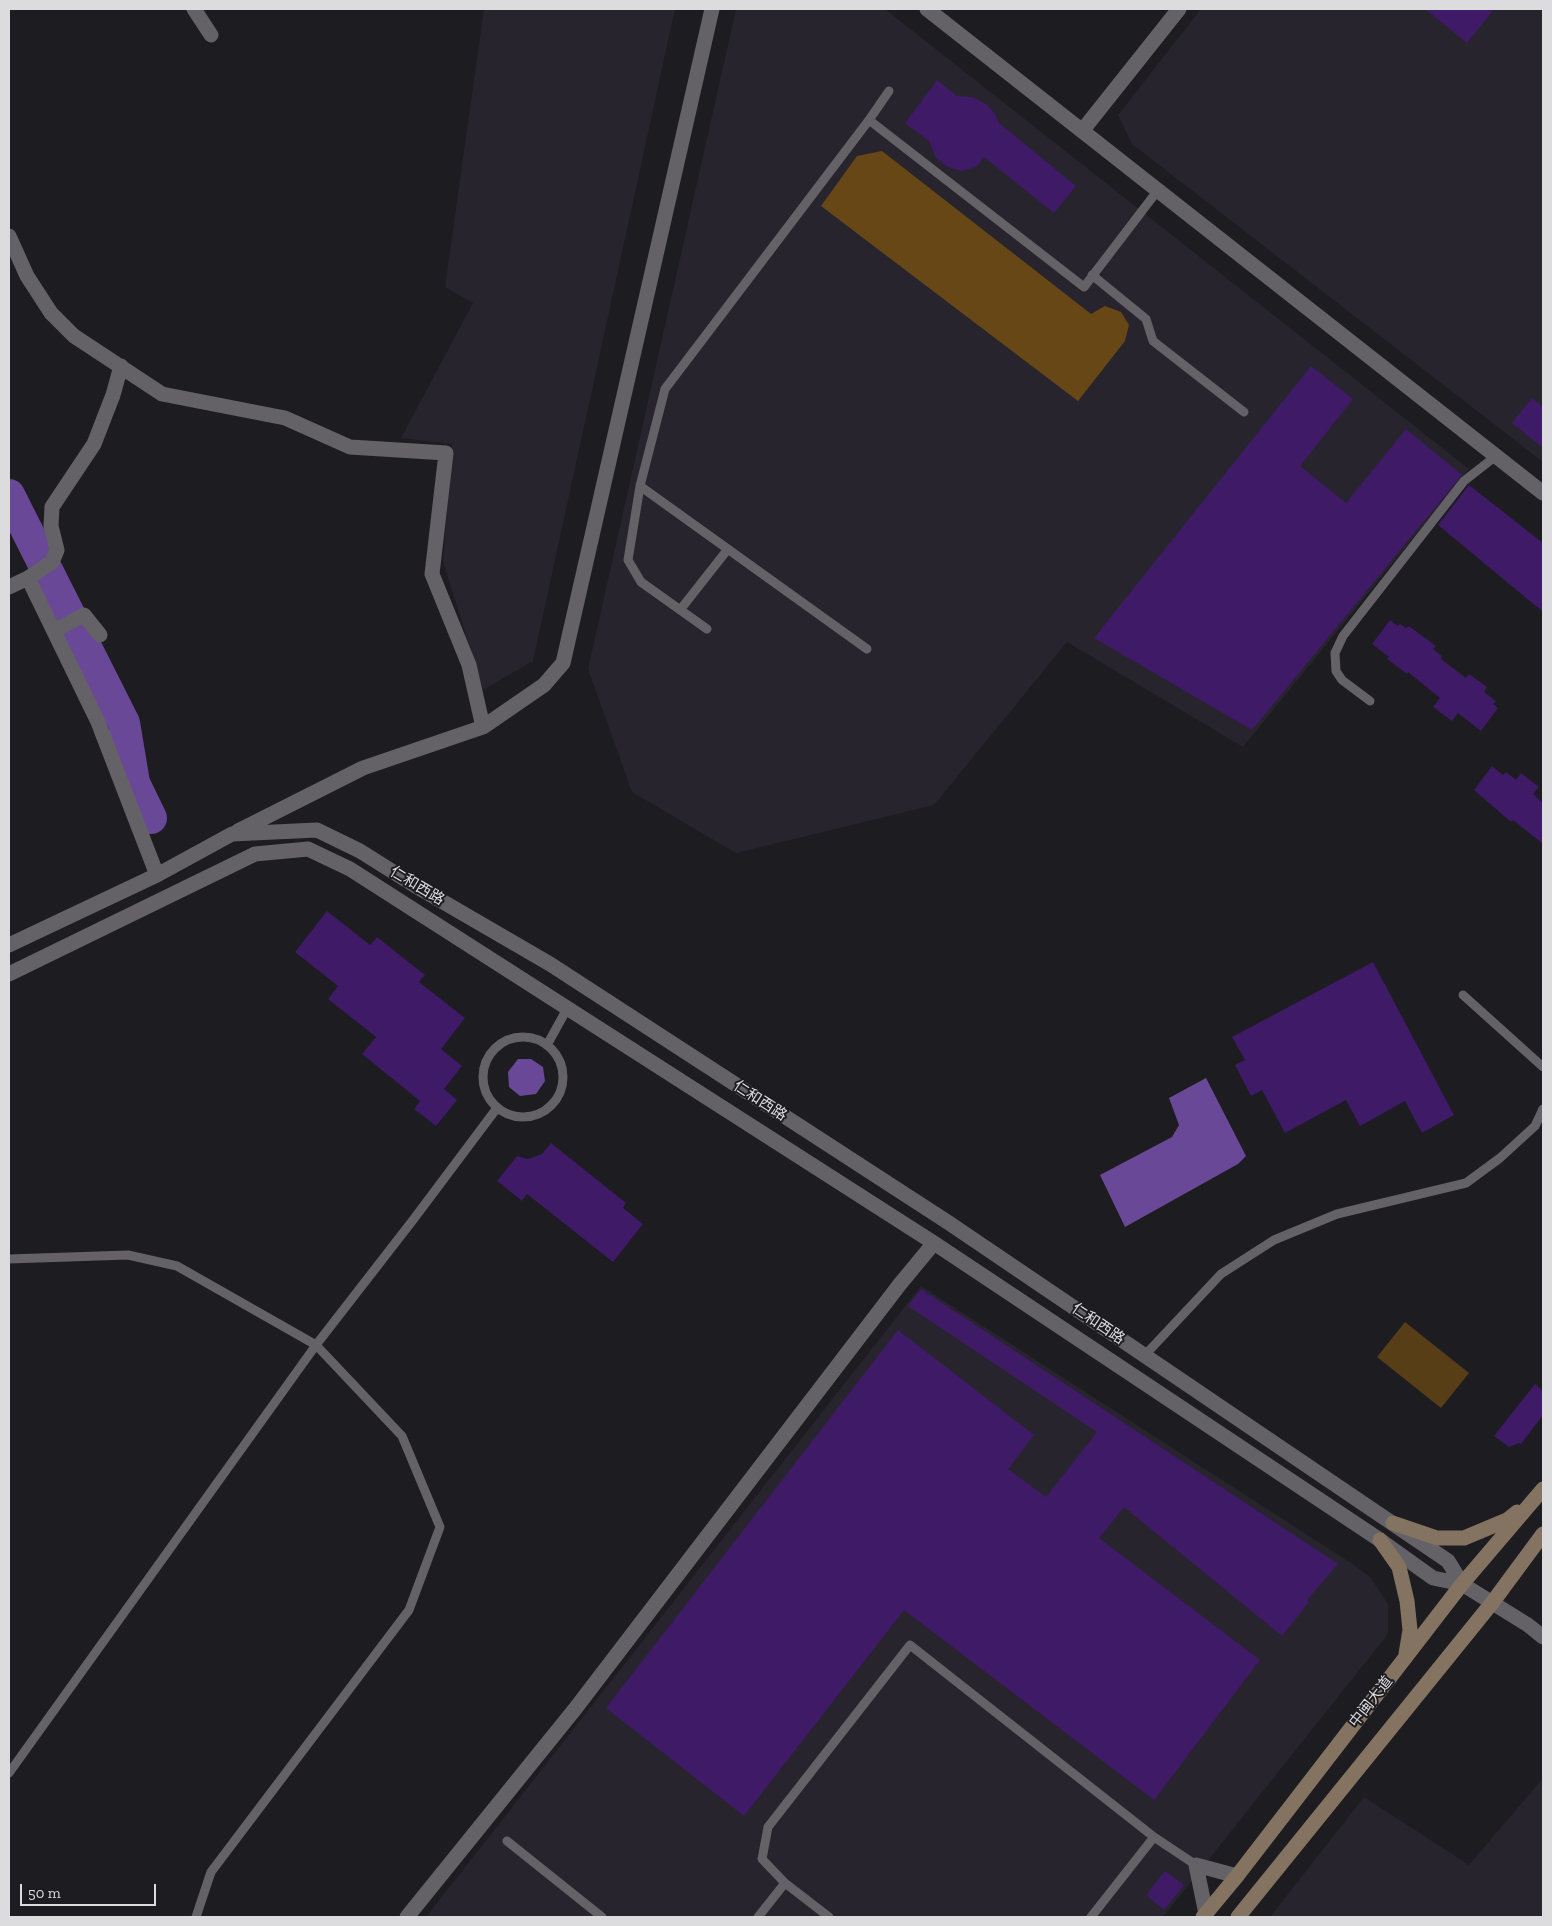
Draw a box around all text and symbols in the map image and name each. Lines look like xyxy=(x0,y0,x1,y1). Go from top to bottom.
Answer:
street label: 仁和西路 xyxy=(387,863,447,909)
street label: 仁和西路 xyxy=(730,1077,790,1125)
street label: 仁和西路 xyxy=(1068,1300,1128,1348)
street label: 中闽大道 xyxy=(1345,1673,1397,1731)
scale bar xyxy=(22,1874,159,1906)
text: 50 m xyxy=(28,1884,61,1902)

